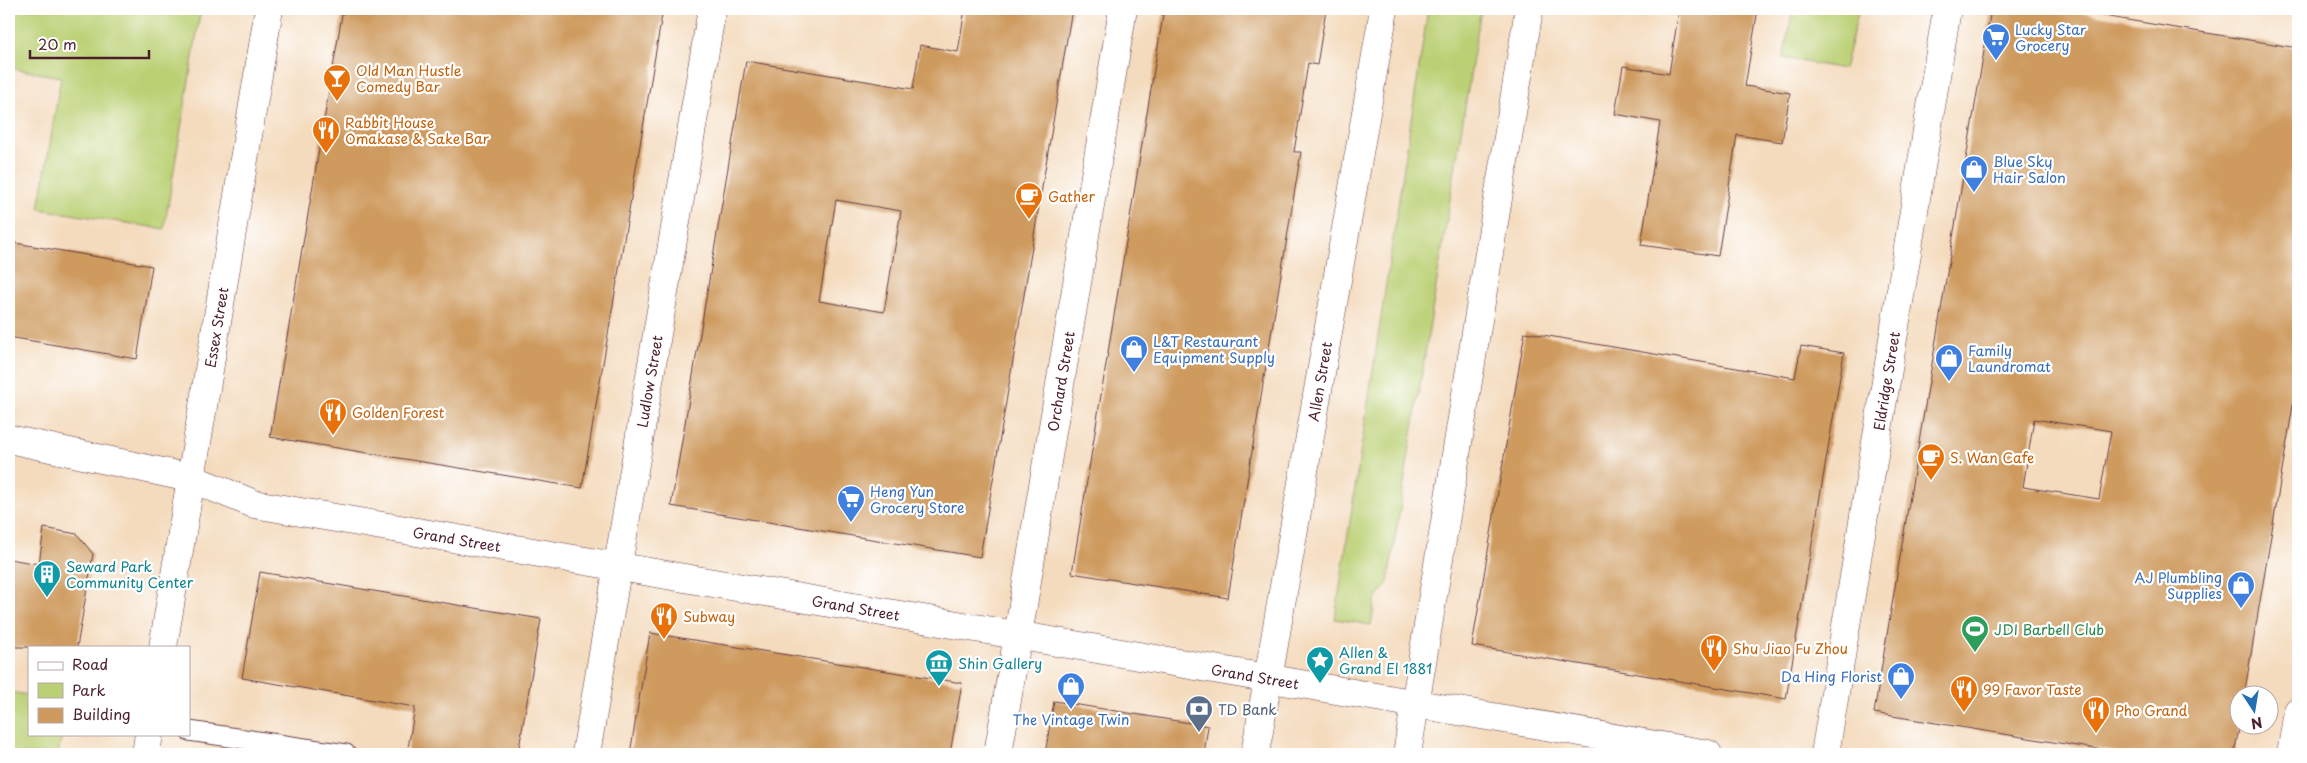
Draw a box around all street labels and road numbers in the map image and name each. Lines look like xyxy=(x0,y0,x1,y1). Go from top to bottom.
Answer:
street label: Essex Street xyxy=(199,286,233,369)
street label: Orchard Street xyxy=(1042,329,1079,433)
street label: Eldridge Street xyxy=(1868,330,1905,432)
street label: Ludlow Street xyxy=(631,333,667,429)
street label: Allen Street xyxy=(1302,340,1337,423)
street label: Grand Street xyxy=(411,521,503,557)
street label: Grand Street xyxy=(810,590,902,625)
street label: Grand Street xyxy=(1210,658,1301,694)

